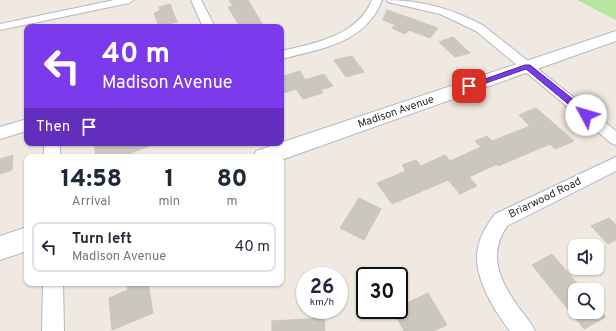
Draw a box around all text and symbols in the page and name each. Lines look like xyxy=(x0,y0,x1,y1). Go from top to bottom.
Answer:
text: 40 m xyxy=(102,37,170,73)
icon: left xyxy=(36,40,88,92)
pin xyxy=(452,69,486,103)
text: Madison Avenue xyxy=(102,72,232,95)
icon: arrive xyxy=(458,75,480,97)
street label: Madison Avenue xyxy=(356,92,436,132)
position arrow xyxy=(565,94,607,136)
icon: arrive xyxy=(78,116,100,138)
text: Then xyxy=(36,118,70,137)
text: 14:58 xyxy=(61,165,122,195)
text: 1 xyxy=(164,165,174,195)
text: 80 xyxy=(217,165,247,195)
street label: Briarwood Road xyxy=(506,174,584,222)
text: Arrival xyxy=(72,194,111,210)
text: min xyxy=(159,194,180,210)
text: m xyxy=(227,194,238,210)
text: Turn left xyxy=(72,230,132,249)
icon: left xyxy=(38,236,60,258)
text: 40 m xyxy=(235,238,270,257)
map controls xyxy=(568,239,604,319)
button: sound xyxy=(568,239,604,275)
text: Madison Avenue xyxy=(72,249,166,265)
speed limit sign: 30 xyxy=(356,267,408,319)
text: 26 xyxy=(310,275,334,301)
button: search xyxy=(568,283,604,319)
text: km/h xyxy=(310,296,334,309)

